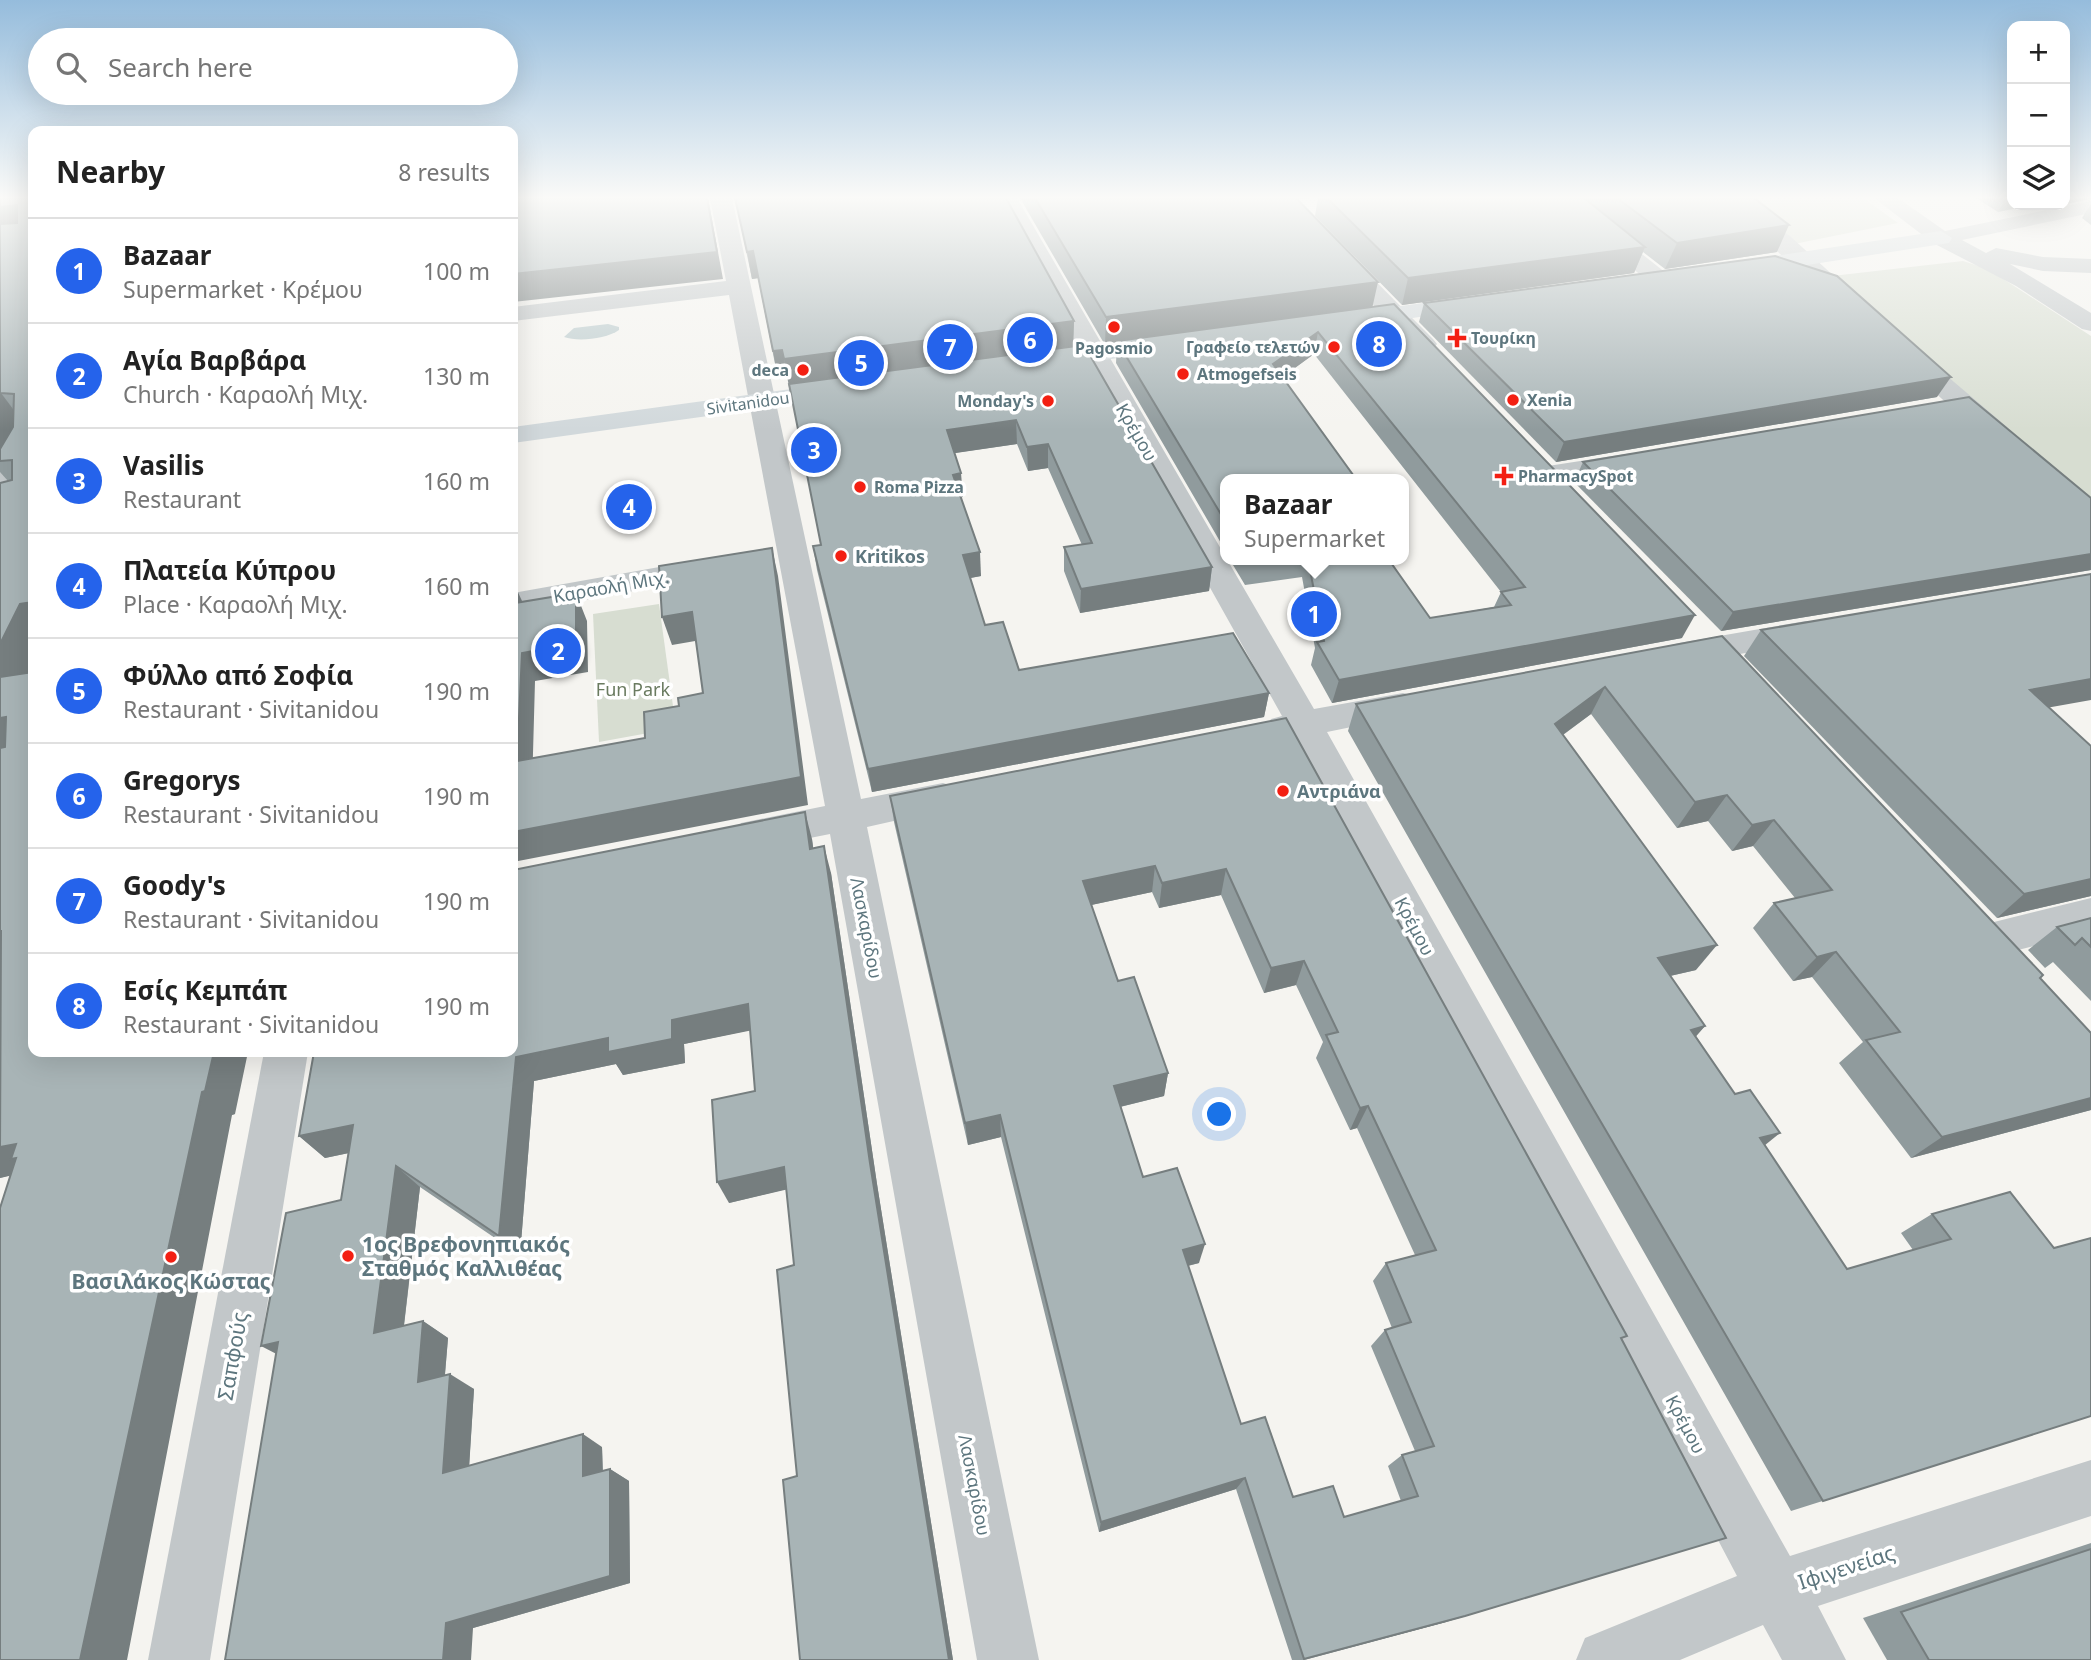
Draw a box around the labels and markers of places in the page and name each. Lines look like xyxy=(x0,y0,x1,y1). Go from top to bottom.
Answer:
pin: 6 xyxy=(1007,314,1053,366)
pin: 8 xyxy=(1356,318,1402,370)
marker: Pagosmio xyxy=(1106,319,1122,335)
pin: 7 xyxy=(927,321,973,373)
place label: Τουρίκη xyxy=(1471,327,1536,349)
marker: Τουρίκη xyxy=(1449,330,1465,346)
place label: Γραφείο τελετών xyxy=(1186,336,1320,358)
pin: 5 xyxy=(838,337,884,389)
place label: Pagosmio xyxy=(1075,337,1153,359)
marker: Γραφείο τελετών xyxy=(1326,339,1342,355)
place label: deca xyxy=(751,359,789,381)
marker: deca xyxy=(795,362,811,378)
place label: Atmogefseis xyxy=(1197,363,1297,385)
marker: Atmogefseis xyxy=(1175,366,1191,382)
place label: Xenia xyxy=(1527,389,1572,411)
place label: Monday's xyxy=(957,390,1034,412)
marker: Xenia xyxy=(1505,392,1521,408)
marker: Monday's xyxy=(1040,393,1056,409)
pin: 3 xyxy=(791,424,837,476)
place label: PharmacySpot xyxy=(1518,465,1634,487)
marker: PharmacySpot xyxy=(1496,468,1512,484)
place label: Roma Pizza xyxy=(874,476,964,498)
marker: Roma Pizza xyxy=(852,479,868,495)
pin: 4 xyxy=(606,481,652,533)
place label: Kritikos xyxy=(855,544,925,568)
marker: Kritikos xyxy=(833,548,849,564)
pin: 1 xyxy=(1291,588,1337,640)
pin: 2 xyxy=(535,625,581,677)
place label: Αντριάνα xyxy=(1297,779,1381,803)
marker: Αντριάνα xyxy=(1275,783,1291,799)
place label: 1ος Βρεφονηπιακός Σταθμός Καλλιθέας xyxy=(362,1230,570,1282)
marker: 1ος Βρεφονηπιακός Σταθμός Καλλιθέας xyxy=(340,1248,356,1264)
marker: Βασιλάκος Κώστας xyxy=(163,1249,179,1265)
place label: Βασιλάκος Κώστας xyxy=(71,1267,271,1295)

